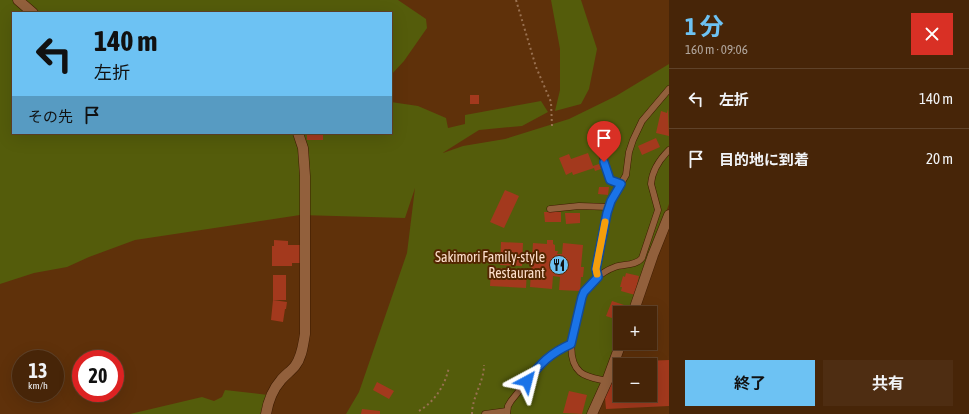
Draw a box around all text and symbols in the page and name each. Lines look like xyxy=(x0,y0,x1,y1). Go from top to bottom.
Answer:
text: 1 分 xyxy=(685,13,724,40)
button: close xyxy=(911,13,953,55)
text: 140 m xyxy=(94,25,157,57)
icon: left xyxy=(28,28,80,80)
text: 160 m · 09:06 xyxy=(685,42,748,57)
text: 左折 xyxy=(94,62,130,83)
icon: left xyxy=(685,88,707,110)
text: 140 m xyxy=(919,90,953,107)
text: 左折 xyxy=(719,91,749,108)
icon: arrive xyxy=(81,104,103,126)
text: その先 xyxy=(28,108,73,125)
pin xyxy=(587,121,621,162)
icon: arrive xyxy=(593,127,615,149)
icon: arrive xyxy=(685,148,707,170)
text: 20 m xyxy=(926,150,953,167)
text: 目的地に到着 xyxy=(719,151,809,168)
place label: Sakimori Family-style Restaurant xyxy=(435,249,545,281)
restaurant icon: Sakimori Family-style Restaurant xyxy=(548,254,570,276)
map controls xyxy=(613,306,657,402)
button: + xyxy=(613,306,657,350)
speed limit sign: 20 xyxy=(72,350,124,402)
button: − xyxy=(613,358,657,402)
text: 13 xyxy=(29,359,47,382)
position arrow xyxy=(506,360,548,402)
button: 終了 xyxy=(685,360,815,406)
button: 共有 xyxy=(823,360,953,406)
text: km/h xyxy=(28,380,48,391)

